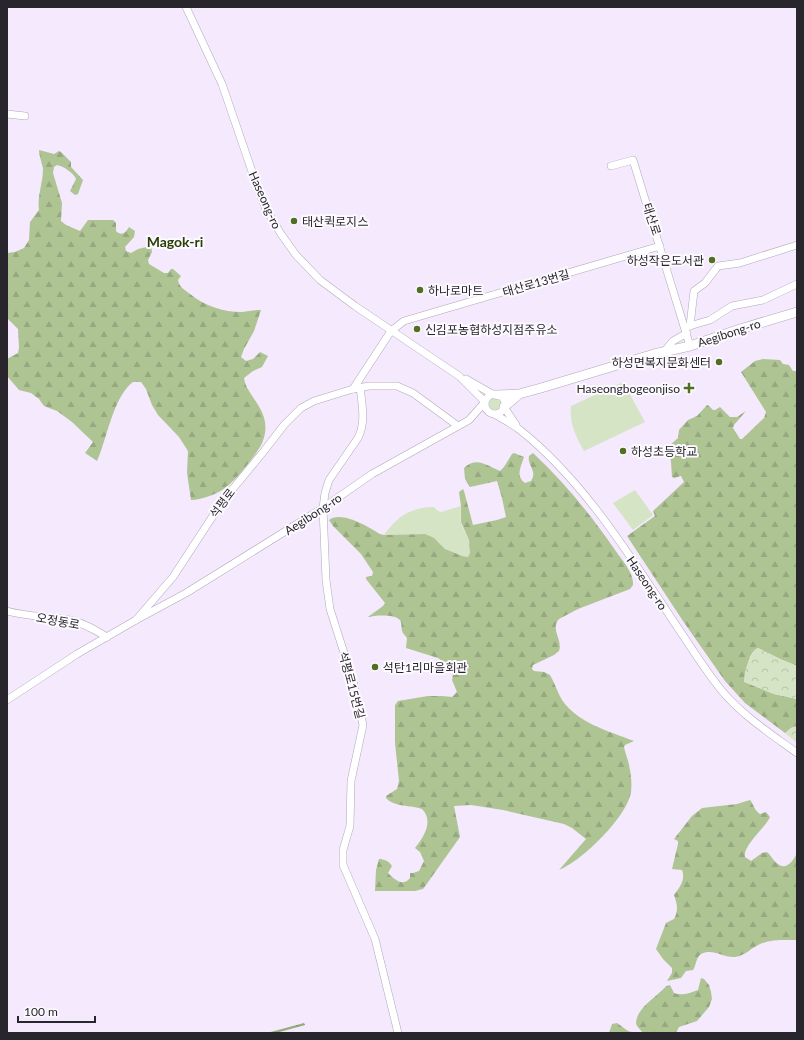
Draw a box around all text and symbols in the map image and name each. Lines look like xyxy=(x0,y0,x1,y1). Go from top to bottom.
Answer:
street label: Haseong-ro xyxy=(246,169,284,231)
street label: 태산로 xyxy=(640,201,664,237)
place label: 태산퀵로지스 xyxy=(302,214,368,229)
marker: 태산퀵로지스 xyxy=(289,216,299,226)
district label: Magok-ri xyxy=(147,233,203,250)
place label: 하성작은도서관 xyxy=(627,253,704,268)
marker: 하성작은도서관 xyxy=(707,255,717,265)
street label: 태산로13번길 xyxy=(501,266,571,300)
place label: 하나로마트 xyxy=(428,283,483,298)
marker: 하나로마트 xyxy=(415,285,425,295)
street label: Aegibong-ro xyxy=(696,316,763,350)
place label: 신김포농협하성지점주유소 xyxy=(425,322,557,337)
marker: 신김포농협하성지점주유소 xyxy=(412,324,422,334)
place label: 하성면복지문화센터 xyxy=(612,355,711,370)
marker: 하성면복지문화센터 xyxy=(714,357,724,367)
place label: Haseongbogeonjiso xyxy=(577,381,680,396)
marker: Haseongbogeonjiso xyxy=(683,382,695,394)
place label: 하성초등학교 xyxy=(631,444,697,459)
marker: 하성초등학교 xyxy=(618,446,628,456)
street label: 석평로 xyxy=(206,485,238,521)
street label: Aegibong-ro xyxy=(282,490,345,538)
street label: Haseong-ro xyxy=(624,553,671,613)
street label: 오정동로 xyxy=(35,610,81,632)
street label: 석평로15번길 xyxy=(336,650,368,720)
place label: 석탄1리마을회관 xyxy=(383,660,467,675)
marker: 석탄1리마을회관 xyxy=(370,662,380,672)
scale bar xyxy=(18,998,95,1024)
text: 100 m xyxy=(24,1004,58,1019)

